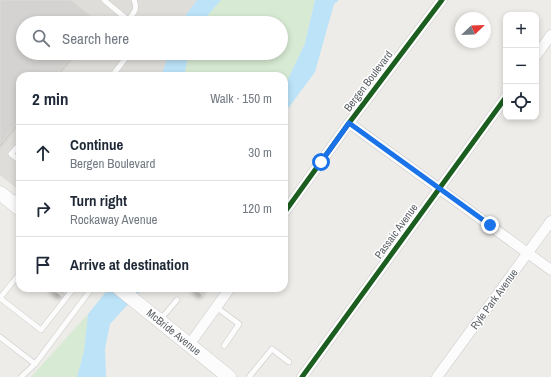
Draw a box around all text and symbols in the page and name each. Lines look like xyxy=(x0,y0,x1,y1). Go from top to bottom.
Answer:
north arrow xyxy=(455,12,491,48)
map controls xyxy=(503,12,539,120)
button: + xyxy=(503,12,539,48)
search box xyxy=(16,16,288,60)
icon: search xyxy=(30,27,52,49)
text: Search here xyxy=(62,28,129,49)
street label: Bergen Boulevard xyxy=(341,48,395,114)
button: − xyxy=(503,48,539,84)
button: locate xyxy=(503,84,539,120)
text: 2 min xyxy=(32,87,68,110)
text: Walk · 150 m xyxy=(210,90,272,107)
text: Continue xyxy=(70,134,123,155)
icon: ahead xyxy=(32,142,54,164)
text: 30 m xyxy=(248,144,272,161)
route start xyxy=(312,153,330,171)
text: Bergen Boulevard xyxy=(70,155,155,172)
text: Turn right xyxy=(70,190,127,211)
icon: right xyxy=(32,198,54,220)
text: 120 m xyxy=(242,200,272,217)
street label: Passaic Avenue xyxy=(371,201,421,261)
text: Rockaway Avenue xyxy=(70,211,158,228)
route end xyxy=(481,216,499,234)
icon: arrive xyxy=(32,254,54,276)
text: Arrive at destination xyxy=(70,254,189,275)
street label: Ryle Park Avenue xyxy=(467,266,521,332)
street label: McBride Avenue xyxy=(144,306,204,358)

